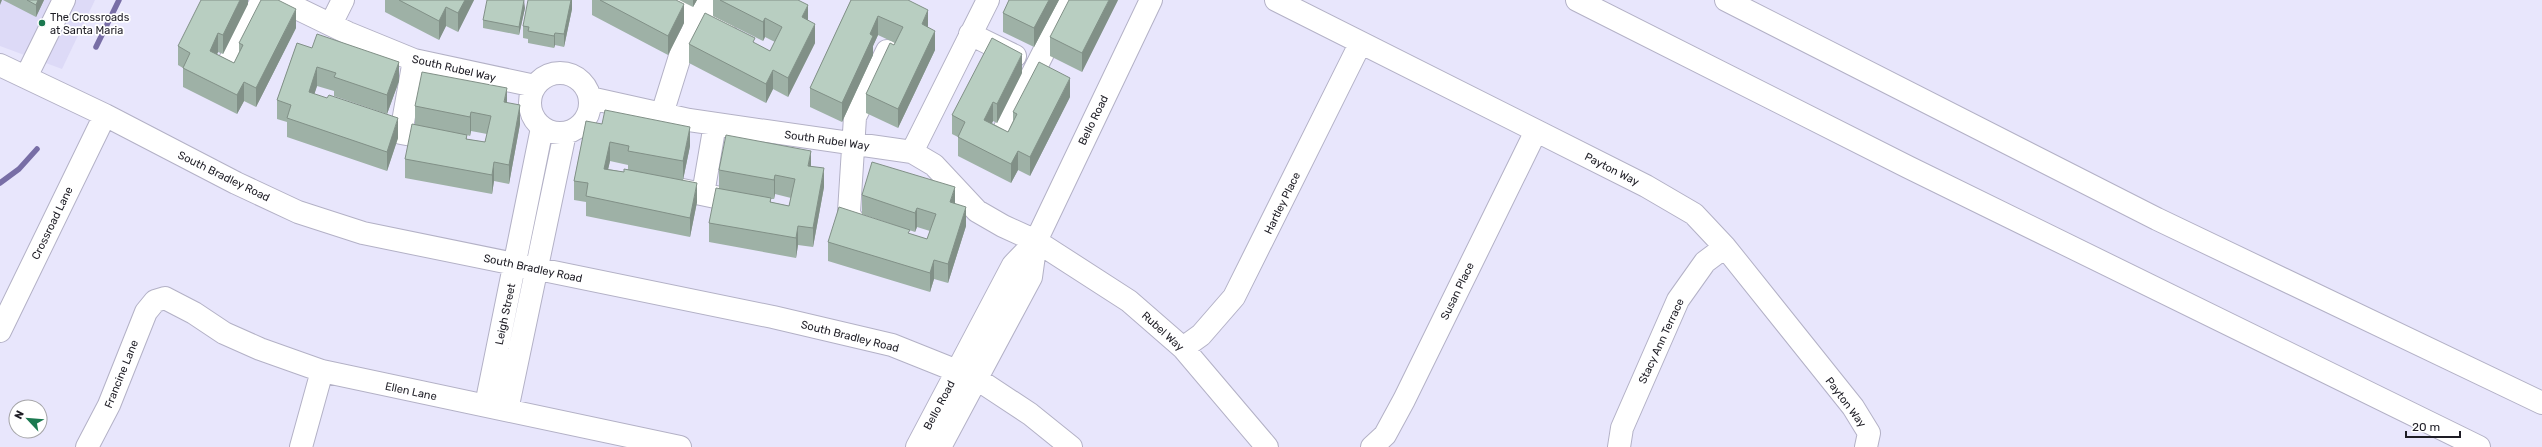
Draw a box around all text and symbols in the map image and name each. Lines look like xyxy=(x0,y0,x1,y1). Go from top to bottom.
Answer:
place label: The Crossroads at Santa Maria xyxy=(50,11,130,37)
marker: The Crossroads at Santa Maria xyxy=(37,18,47,28)
street label: South Rubel Way xyxy=(411,53,497,84)
street label: Bello Road xyxy=(1076,93,1111,147)
street label: South Rubel Way xyxy=(784,128,870,153)
street label: South Bradley Road xyxy=(176,149,272,204)
street label: Payton Way xyxy=(1582,150,1641,189)
street label: Hartley Place xyxy=(1262,170,1303,236)
street label: Crossroad Lane xyxy=(29,185,76,262)
street label: South Bradley Road xyxy=(482,252,583,285)
street label: Susan Place xyxy=(1438,260,1477,322)
street label: Leigh Street xyxy=(493,281,519,346)
street label: Stacy Ann Terrace xyxy=(1636,297,1687,386)
street label: Rubel Way xyxy=(1139,309,1186,354)
street label: South Bradley Road xyxy=(799,318,900,355)
street label: Francine Lane xyxy=(102,338,141,410)
street label: Payton Way xyxy=(1823,375,1869,430)
street label: Bello Road xyxy=(921,378,958,432)
street label: Ellen Lane xyxy=(384,380,438,403)
north arrow xyxy=(8,399,48,439)
text: N xyxy=(12,408,27,421)
scale bar xyxy=(2406,413,2460,439)
text: 20 m xyxy=(2412,420,2440,434)

